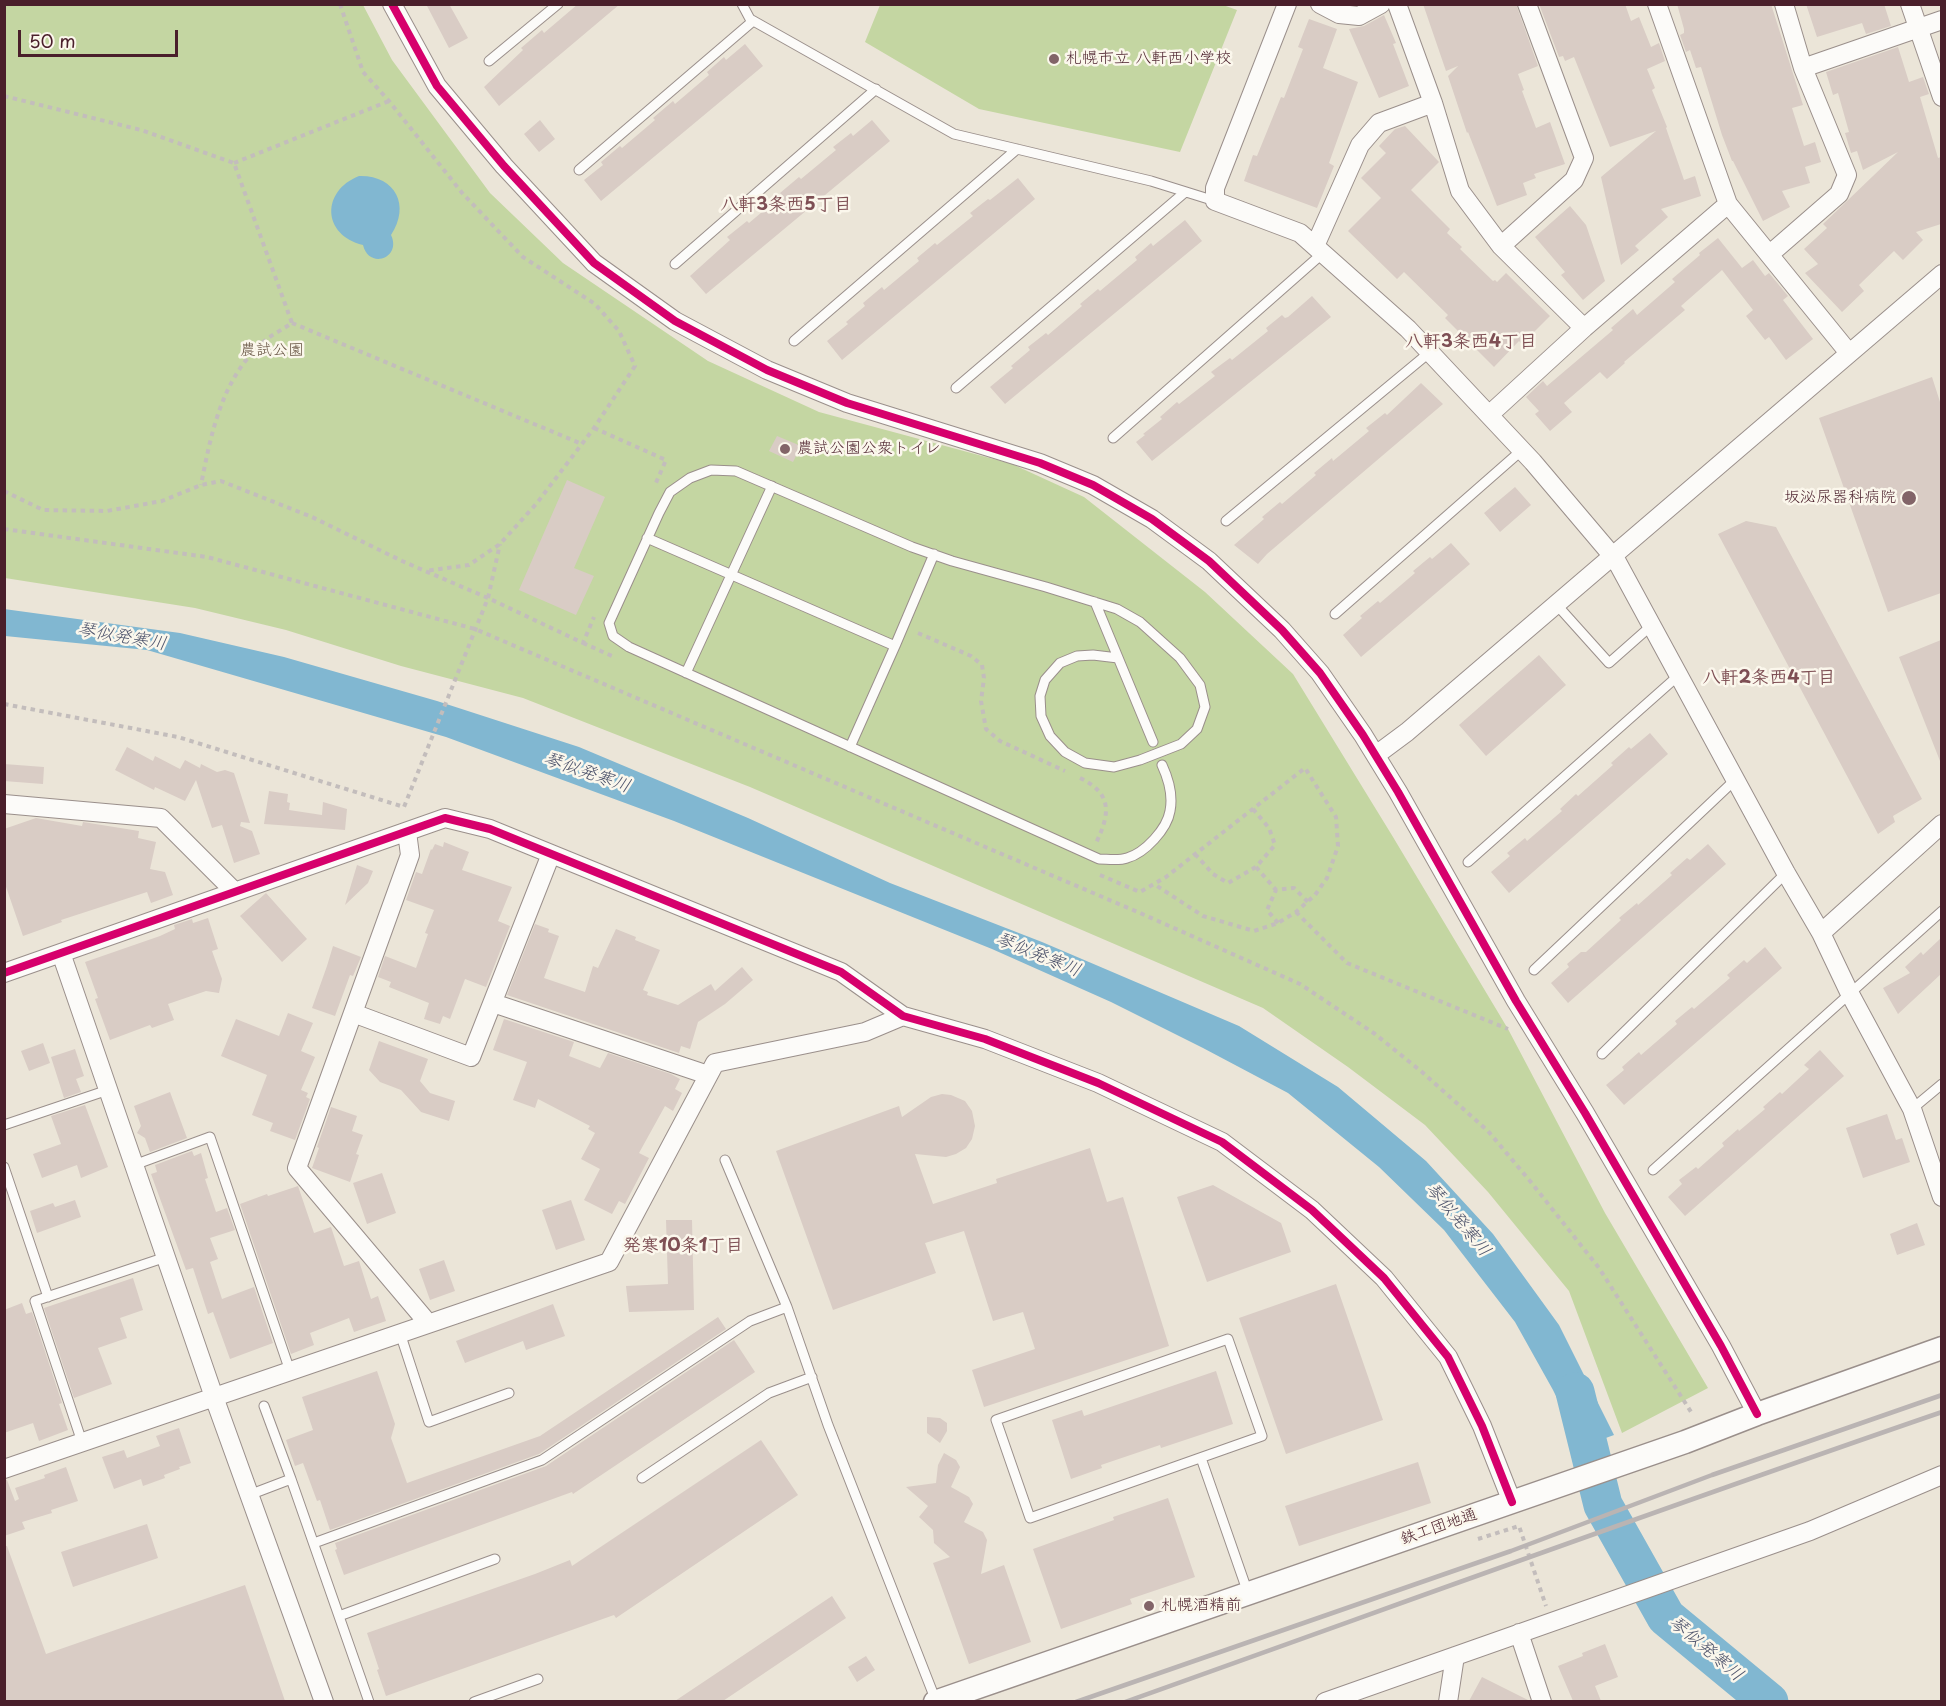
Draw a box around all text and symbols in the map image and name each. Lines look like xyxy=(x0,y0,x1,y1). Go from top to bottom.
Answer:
scale bar xyxy=(21,18,182,56)
text: 50 m xyxy=(29,27,76,54)
place label: 札幌市立 八軒西小学校 xyxy=(1066,49,1231,69)
marker: 札幌市立 八軒西小学校 xyxy=(1047,52,1061,66)
district label: 八軒3条西5丁目 xyxy=(720,194,852,216)
district label: 八軒3条西4丁目 xyxy=(1405,331,1537,353)
park label: 農試公園 xyxy=(240,341,304,361)
place label: 農試公園公衆トイレ xyxy=(797,439,941,459)
marker: 農試公園公衆トイレ xyxy=(778,442,792,456)
place label: 坂泌尿器科病院 xyxy=(1784,488,1896,508)
marker: 坂泌尿器科病院 xyxy=(1900,489,1918,507)
water label: 琴似発寒川 xyxy=(76,619,168,655)
district label: 八軒2条西4丁目 xyxy=(1703,667,1835,689)
water label: 琴似発寒川 xyxy=(541,748,633,798)
water label: 琴似発寒川 xyxy=(992,928,1084,982)
water label: 琴似発寒川 xyxy=(1421,1179,1495,1261)
district label: 発寒10条1丁目 xyxy=(623,1235,743,1257)
street label: 鉄工団地通 xyxy=(1398,1505,1480,1549)
place label: 札幌酒精前 xyxy=(1161,1596,1241,1616)
marker: 札幌酒精前 xyxy=(1142,1599,1156,1613)
water label: 琴似発寒川 xyxy=(1665,1612,1747,1686)

